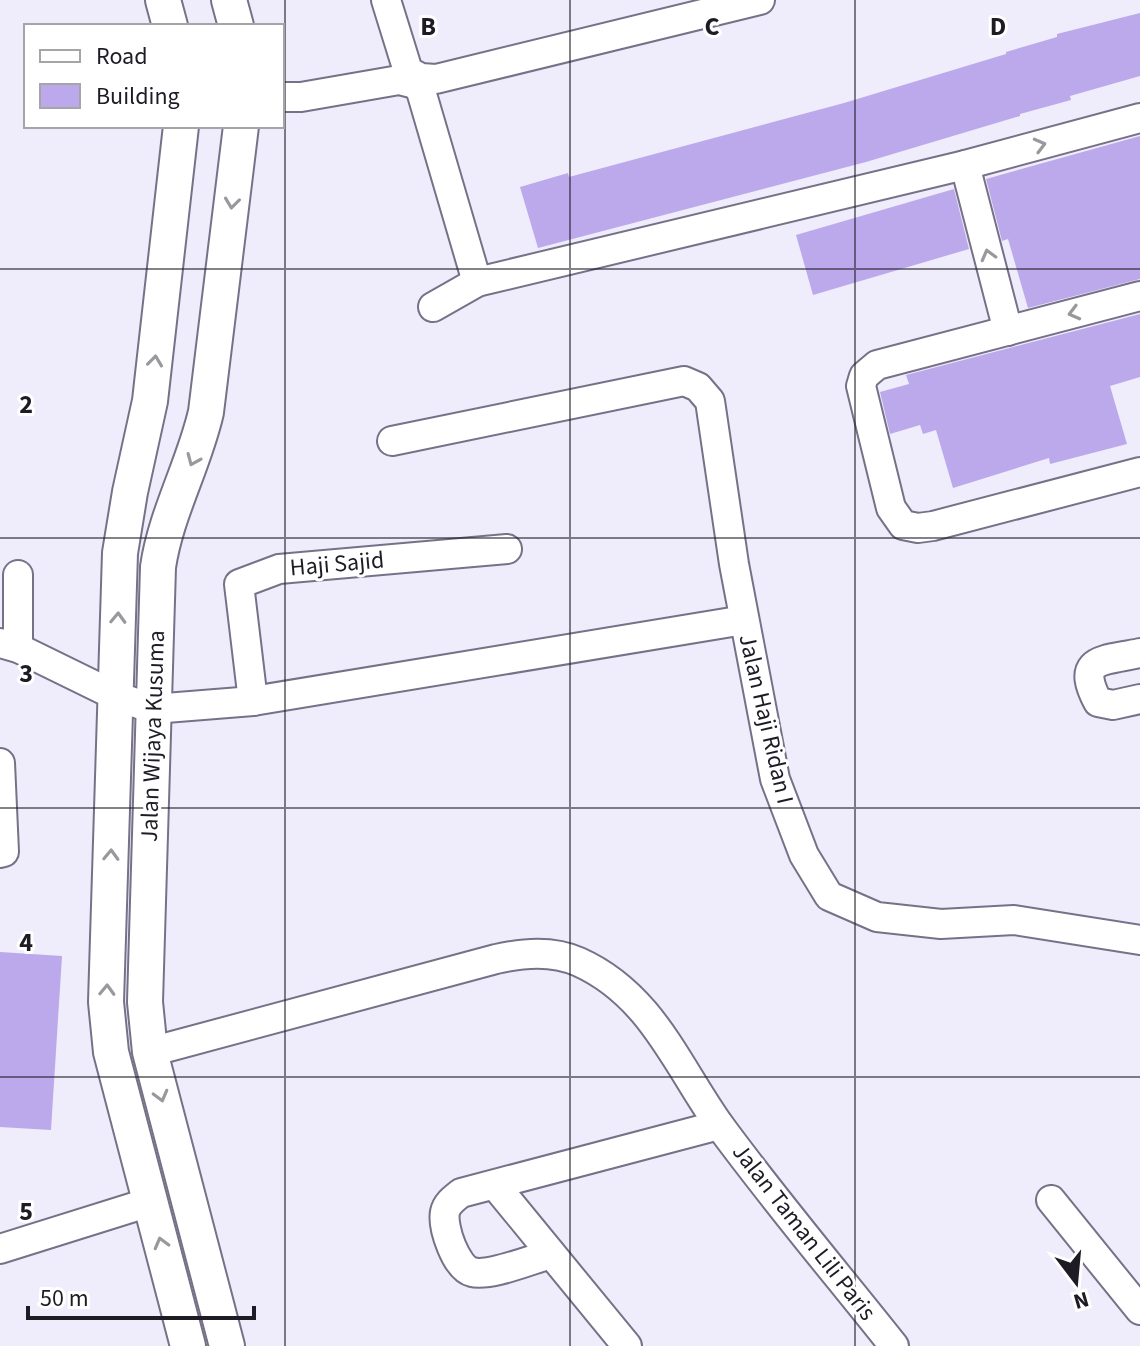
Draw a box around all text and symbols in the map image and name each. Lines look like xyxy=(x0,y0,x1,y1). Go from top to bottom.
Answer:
text: B xyxy=(420,8,436,45)
text: C xyxy=(704,8,720,45)
text: D xyxy=(990,8,1006,45)
legend xyxy=(24,24,284,128)
text: Road xyxy=(96,39,148,74)
text: Building xyxy=(96,79,180,114)
one-way arrow xyxy=(1033,138,1047,154)
one-way arrow xyxy=(223,197,240,210)
one-way arrow xyxy=(981,249,998,263)
one-way arrow xyxy=(1068,304,1081,321)
one-way arrow xyxy=(146,354,163,367)
text: 2 xyxy=(19,386,33,423)
one-way arrow xyxy=(186,452,202,466)
street label: Haji Sajid xyxy=(288,542,386,586)
one-way arrow xyxy=(110,611,127,624)
street label: Jalan Wijaya Kusuma xyxy=(132,630,174,842)
street label: Jalan Haji Ridan I xyxy=(729,631,803,807)
text: 3 xyxy=(19,655,33,692)
one-way arrow xyxy=(103,848,120,861)
text: 4 xyxy=(19,924,33,961)
one-way arrow xyxy=(98,983,116,996)
one-way arrow xyxy=(152,1088,169,1102)
street label: Jalan Taman Lili Paris xyxy=(724,1136,884,1328)
text: 5 xyxy=(19,1193,33,1230)
one-way arrow xyxy=(154,1237,171,1251)
north arrow xyxy=(1036,1242,1116,1322)
scale bar xyxy=(28,1270,254,1320)
text: 50 m xyxy=(40,1281,89,1316)
text: N xyxy=(1070,1283,1093,1318)

